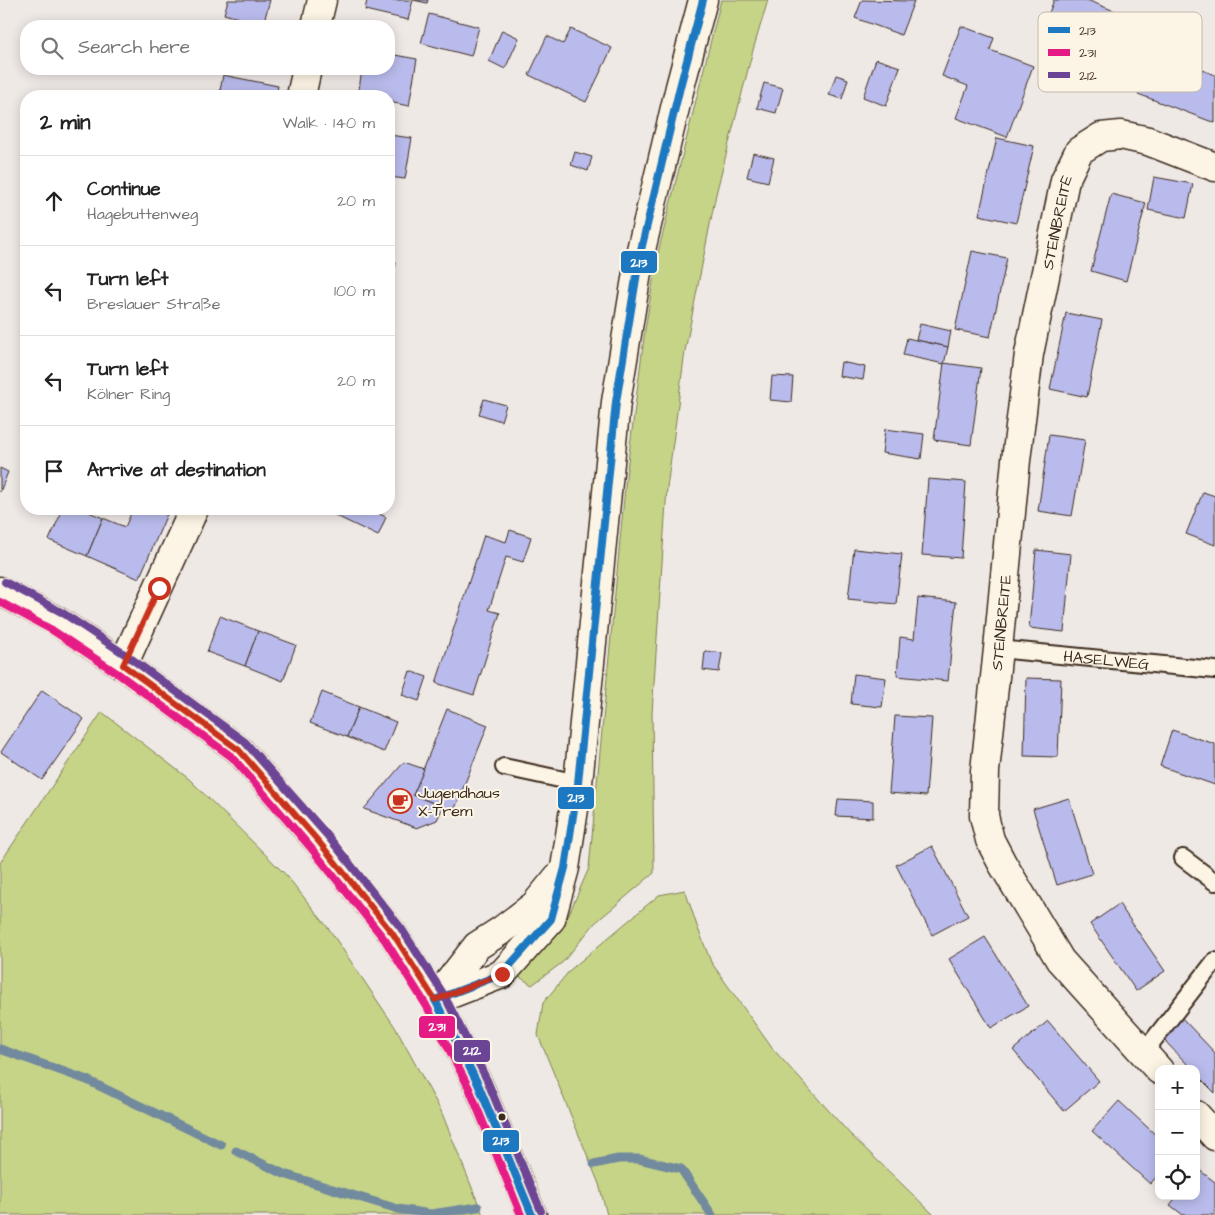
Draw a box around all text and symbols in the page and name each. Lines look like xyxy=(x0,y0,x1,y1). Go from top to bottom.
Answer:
legend xyxy=(1038,12,1202,92)
search box xyxy=(20,20,395,75)
text: 213 xyxy=(1079,21,1096,41)
icon: search xyxy=(38,34,66,62)
text: Search here xyxy=(78,34,190,61)
text: 231 xyxy=(1079,43,1096,63)
text: 212 xyxy=(1079,66,1097,86)
text: 2 min xyxy=(40,108,90,137)
text: Walk · 140 m xyxy=(283,112,375,134)
street label: STEINBREITE xyxy=(1037,170,1078,271)
text: Continue xyxy=(87,176,161,203)
icon: ahead xyxy=(40,187,68,215)
text: 20 m xyxy=(337,190,375,212)
text: Hagebuttenweg xyxy=(87,203,198,225)
line badge: 213 xyxy=(620,250,658,274)
text: 213 xyxy=(630,253,648,273)
text: Turn left xyxy=(87,266,168,293)
icon: left xyxy=(40,277,68,305)
text: 100 m xyxy=(334,280,375,302)
text: Breslauer Straße xyxy=(87,293,220,315)
text: Turn left xyxy=(87,356,168,383)
icon: left xyxy=(40,367,68,395)
text: 20 m xyxy=(337,370,375,392)
text: Kölner Ring xyxy=(87,383,170,405)
icon: arrive xyxy=(40,457,68,485)
text: Arrive at destination xyxy=(87,457,266,484)
street label: STEINBREITE xyxy=(986,573,1017,672)
route start xyxy=(148,577,171,600)
street label: HASELWEG xyxy=(1062,645,1150,676)
place label: Jugendhaus X-Trem xyxy=(418,782,500,822)
line badge: 213 xyxy=(557,786,595,810)
cafe icon: Jugendhaus X-Trem xyxy=(387,788,413,814)
text: 213 xyxy=(567,788,585,808)
route end xyxy=(491,963,514,986)
line badge: 231 xyxy=(418,1015,456,1039)
text: 231 xyxy=(428,1017,446,1037)
line badge: 212 xyxy=(453,1039,491,1063)
text: 212 xyxy=(462,1041,482,1061)
map controls xyxy=(1155,1065,1200,1200)
button: + xyxy=(1155,1065,1200,1110)
button: − xyxy=(1155,1110,1200,1155)
unlabelled marker xyxy=(497,1112,507,1122)
line badge: 213 xyxy=(482,1129,520,1153)
text: 213 xyxy=(492,1131,510,1151)
button: locate xyxy=(1155,1155,1200,1200)

